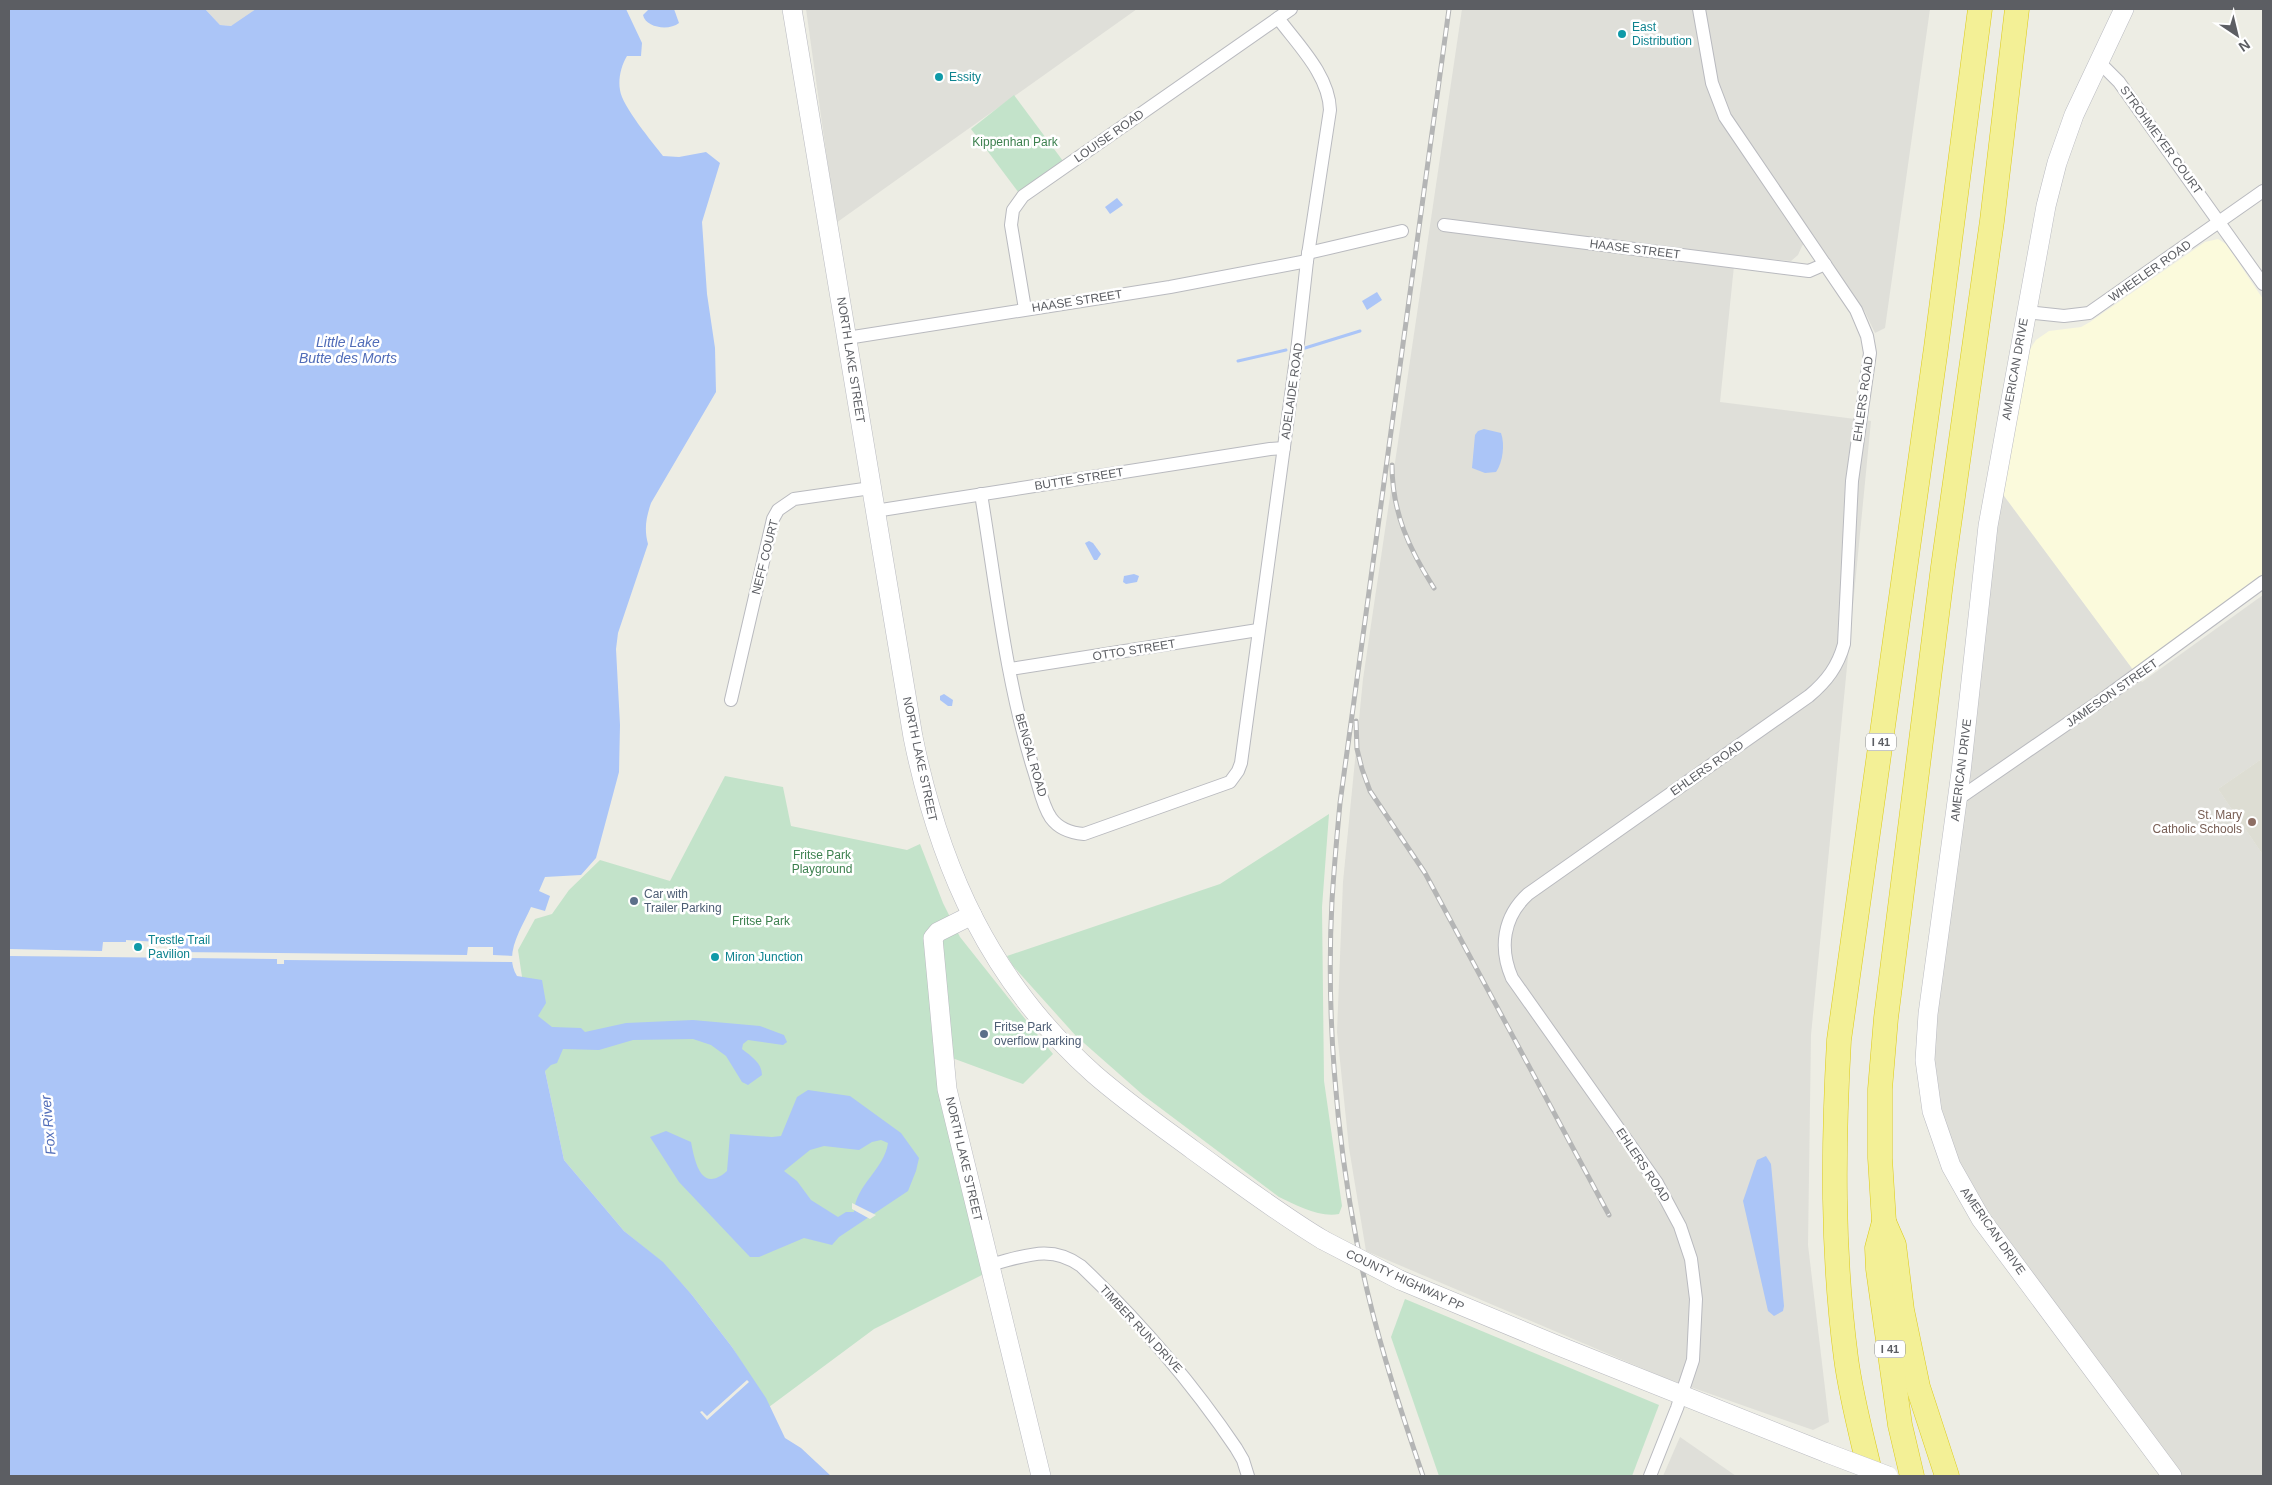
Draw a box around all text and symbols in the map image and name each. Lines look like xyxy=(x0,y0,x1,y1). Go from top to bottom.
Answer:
north arrow xyxy=(2212,10,2262,60)
place label: East Distribution xyxy=(1632,20,1692,48)
marker: East Distribution xyxy=(1616,28,1628,40)
text: N xyxy=(2236,36,2253,55)
place label: Essity xyxy=(949,70,981,84)
marker: Essity xyxy=(933,71,945,83)
street label: STROHMEYER COURT xyxy=(2117,83,2205,197)
street label: LOUISE ROAD xyxy=(1071,107,1147,165)
park label: Kippenhan Park xyxy=(972,135,1059,149)
street label: HAASE STREET xyxy=(1589,236,1682,262)
street label: WHEELER ROAD xyxy=(2106,237,2194,305)
street label: HAASE STREET xyxy=(1031,287,1124,315)
street label: NORTH LAKE STREET xyxy=(834,296,868,425)
street label: AMERICAN DRIVE xyxy=(1999,317,2031,421)
water label: Little Lake Butte des Morts xyxy=(299,334,397,366)
street label: ADELAIDE ROAD xyxy=(1278,341,1306,440)
street label: EHLERS ROAD xyxy=(1850,355,1876,443)
street label: BUTTE STREET xyxy=(1033,465,1125,493)
street label: NEFF COURT xyxy=(749,517,781,596)
street label: OTTO STREET xyxy=(1092,636,1177,663)
street label: JAMESON STREET xyxy=(2063,656,2161,730)
street label: NORTH LAKE STREET xyxy=(900,695,940,823)
street label: BENGAL ROAD xyxy=(1012,712,1050,799)
street label: AMERICAN DRIVE xyxy=(1948,718,1974,822)
road number: I 41 xyxy=(1866,734,1896,750)
street label: EHLERS ROAD xyxy=(1668,737,1747,798)
place label: St. Mary Catholic Schools xyxy=(2153,808,2242,836)
marker: St. Mary Catholic Schools xyxy=(2246,816,2258,828)
park label: Fritse Park Playground xyxy=(792,848,852,876)
place label: Car with Trailer Parking xyxy=(644,887,722,915)
marker: Car with Trailer Parking xyxy=(628,895,640,907)
park label: Fritse Park xyxy=(732,914,791,928)
place label: Trestle Trail Pavilion xyxy=(148,933,210,961)
marker: Trestle Trail Pavilion xyxy=(132,941,144,953)
place label: Miron Junction xyxy=(725,950,803,964)
marker: Miron Junction xyxy=(709,951,721,963)
place label: Fritse Park overflow parking xyxy=(994,1020,1081,1048)
marker: Fritse Park overflow parking xyxy=(978,1028,990,1040)
water label: Fox River xyxy=(37,1093,59,1156)
street label: NORTH LAKE STREET xyxy=(943,1095,985,1223)
street label: EHLERS ROAD xyxy=(1613,1125,1673,1205)
street label: AMERICAN DRIVE xyxy=(1958,1185,2028,1277)
street label: COUNTY HIGHWAY PP xyxy=(1344,1246,1466,1314)
street label: TIMBER RUN DRIVE xyxy=(1097,1282,1185,1376)
road number: I 41 xyxy=(1875,1340,1905,1358)

